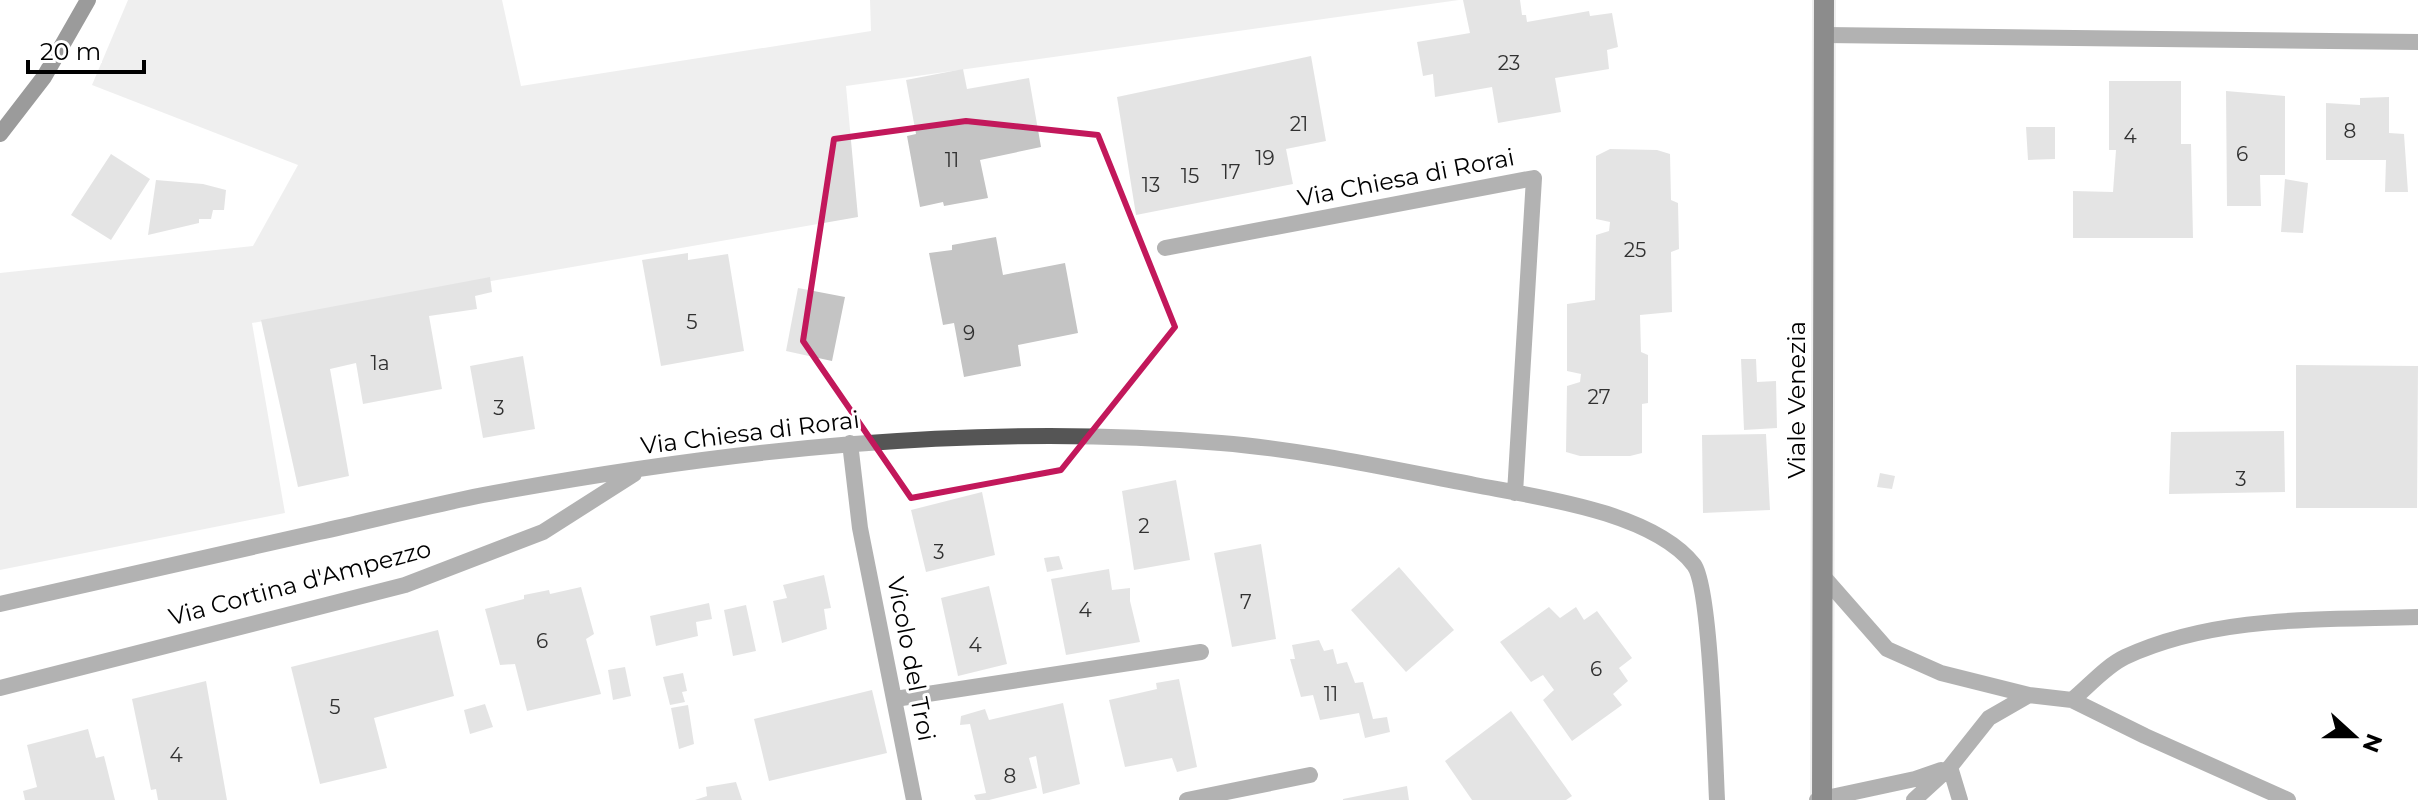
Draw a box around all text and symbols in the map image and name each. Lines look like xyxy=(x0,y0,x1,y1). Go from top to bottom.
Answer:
scale bar xyxy=(28,24,144,74)
text: 20 m xyxy=(40,37,101,66)
house number: 23 xyxy=(1498,51,1520,75)
house number: 21 xyxy=(1290,112,1308,136)
house number: 8 xyxy=(2344,119,2356,143)
house number: 4 xyxy=(2123,124,2137,148)
street label: Via Chiesa di Rorai xyxy=(1295,142,1517,213)
house number: 6 xyxy=(2236,142,2248,166)
house number: 19 xyxy=(1255,146,1275,170)
house number: 11 xyxy=(945,148,959,172)
house number: 17 xyxy=(1222,160,1241,184)
house number: 15 xyxy=(1181,164,1199,188)
house number: 13 xyxy=(1142,173,1160,197)
house number: 25 xyxy=(1624,238,1646,262)
house number: 5 xyxy=(686,310,698,334)
house number: 9 xyxy=(963,321,975,345)
street label: Viale Venezia xyxy=(1782,321,1811,479)
house number: 1a xyxy=(370,351,390,375)
house number: 27 xyxy=(1587,385,1611,409)
house number: 3 xyxy=(493,396,505,420)
street label: Via Chiesa di Rorai xyxy=(639,405,861,460)
house number: 3 xyxy=(2235,467,2247,491)
house number: 2 xyxy=(1138,514,1150,538)
street label: Via Cortina d'Ampezzo xyxy=(166,534,434,632)
house number: 3 xyxy=(933,540,945,564)
street label: Vicolo del Troi xyxy=(881,574,942,743)
house number: 7 xyxy=(1240,590,1252,614)
house number: 4 xyxy=(1078,598,1092,622)
house number: 6 xyxy=(536,629,548,653)
house number: 4 xyxy=(968,633,982,657)
house number: 6 xyxy=(1590,657,1602,681)
house number: 11 xyxy=(1324,682,1338,706)
house number: 5 xyxy=(329,695,341,719)
north arrow xyxy=(2314,696,2394,776)
text: N xyxy=(2356,730,2388,756)
house number: 4 xyxy=(169,743,183,767)
house number: 8 xyxy=(1004,764,1016,788)

